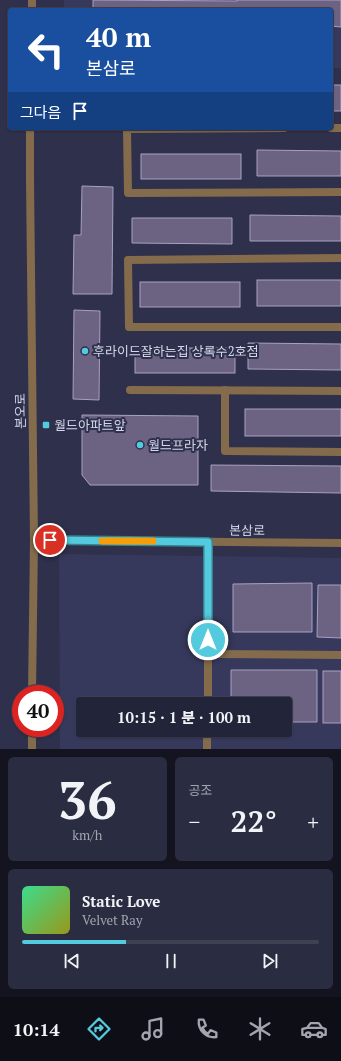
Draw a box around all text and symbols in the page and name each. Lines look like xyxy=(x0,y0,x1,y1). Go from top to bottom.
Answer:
text: 40 m xyxy=(86,18,151,55)
icon: left xyxy=(20,24,72,76)
text: 본삼로 xyxy=(86,56,136,80)
icon: arrive xyxy=(69,100,91,122)
text: 그다음 xyxy=(20,102,61,122)
place label: 후라이드잘하는집 상록수2호점 xyxy=(93,342,259,360)
marker: 후라이드잘하는집 상록수2호점 xyxy=(80,346,90,356)
street label: 본오로 xyxy=(11,393,29,429)
place label: 월드아파트앞 xyxy=(54,416,126,434)
marker: 월드아파트앞 xyxy=(41,420,51,430)
place label: 월드프라자 xyxy=(148,436,208,454)
marker: 월드프라자 xyxy=(135,440,145,450)
street label: 본삼로 xyxy=(229,521,265,539)
pin xyxy=(33,523,67,557)
icon: arrive xyxy=(39,529,61,551)
position arrow xyxy=(187,619,229,661)
speed limit sign: 40 xyxy=(12,685,64,737)
text: 10:15 · 1 분 · 100 m xyxy=(117,707,251,727)
text: 36 xyxy=(58,765,117,834)
text: 공조 xyxy=(189,781,212,799)
text: 22° xyxy=(231,801,277,841)
text: − xyxy=(189,807,200,836)
text: + xyxy=(307,807,319,836)
text: km/h xyxy=(72,826,102,844)
text: Static Love xyxy=(82,891,160,911)
text: Velvet Ray xyxy=(82,911,142,929)
icon: previous xyxy=(61,950,83,972)
icon: pause xyxy=(160,950,182,972)
icon: next xyxy=(259,950,281,972)
icon: directions xyxy=(85,1015,113,1043)
icon: music xyxy=(139,1015,167,1043)
icon: phone xyxy=(193,1015,221,1043)
icon: climate xyxy=(246,1015,274,1043)
icon: car xyxy=(300,1015,328,1043)
text: 10:14 xyxy=(13,1017,60,1041)

